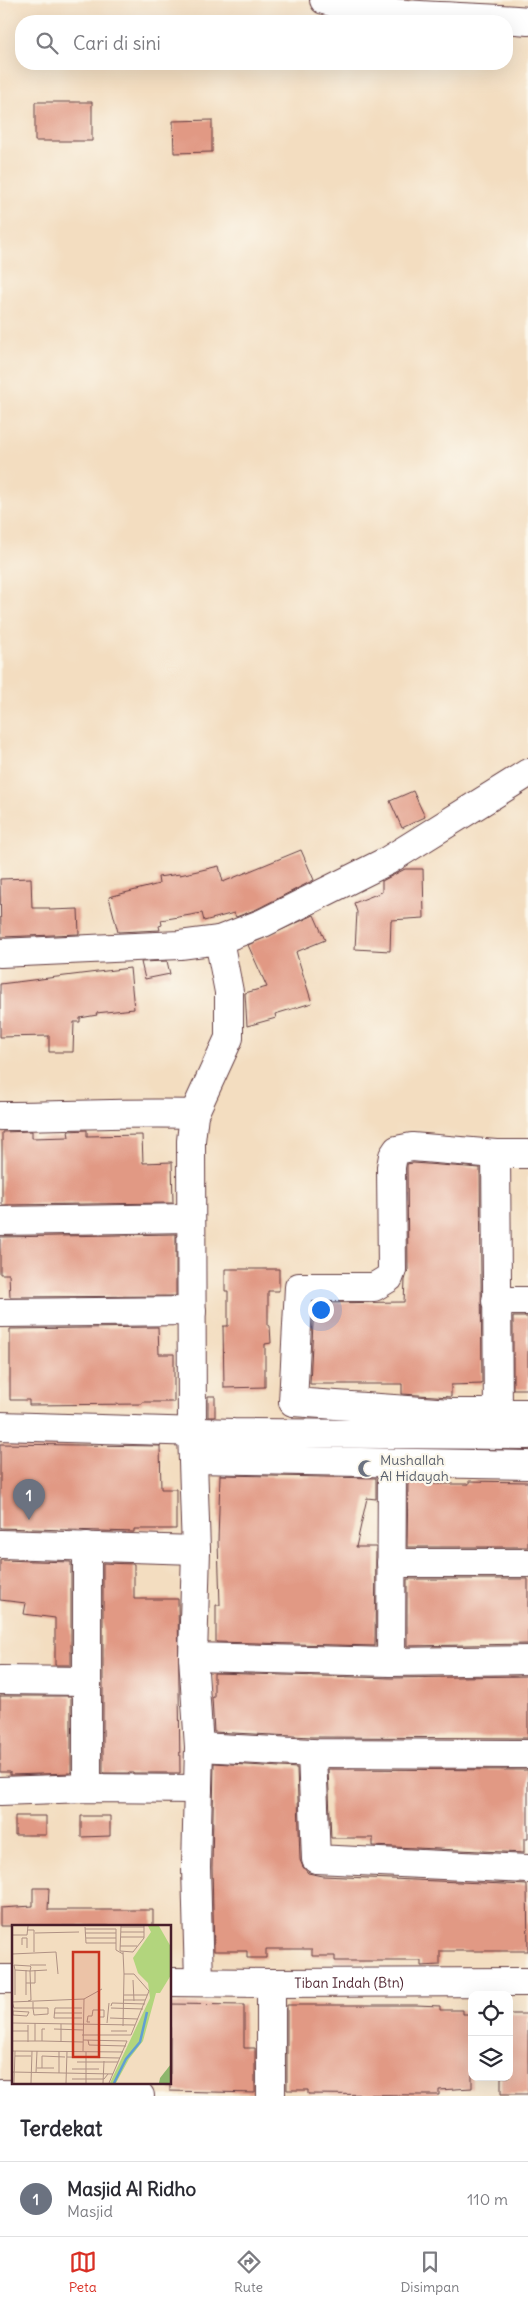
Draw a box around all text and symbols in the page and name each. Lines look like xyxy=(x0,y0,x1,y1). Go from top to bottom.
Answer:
search box xyxy=(15,15,513,70)
icon: search xyxy=(33,29,61,57)
text: Cari di sini xyxy=(73,31,161,55)
your location xyxy=(308,1297,334,1323)
place label: Mushallah Al Hidayah xyxy=(380,1451,449,1485)
mosque icon: Mushallah Al Hidayah xyxy=(356,1458,376,1478)
pin: 1 xyxy=(13,1479,45,1520)
inset map xyxy=(12,1925,171,2084)
street label: Tiban Indah (Btn) xyxy=(294,1973,404,1992)
map controls xyxy=(468,1991,513,2081)
button: locate xyxy=(468,1991,513,2036)
button: layers xyxy=(468,2036,513,2081)
text: Terdekat xyxy=(20,2115,102,2142)
text: Masjid Al Ridho xyxy=(67,2177,196,2201)
text: 1 xyxy=(33,2189,39,2209)
text: 110 m xyxy=(467,2189,508,2209)
text: Masjid xyxy=(67,2201,113,2221)
tab: Peta xyxy=(69,2248,97,2296)
tab: Rute xyxy=(234,2248,263,2296)
tab: Disimpan xyxy=(400,2248,459,2296)

